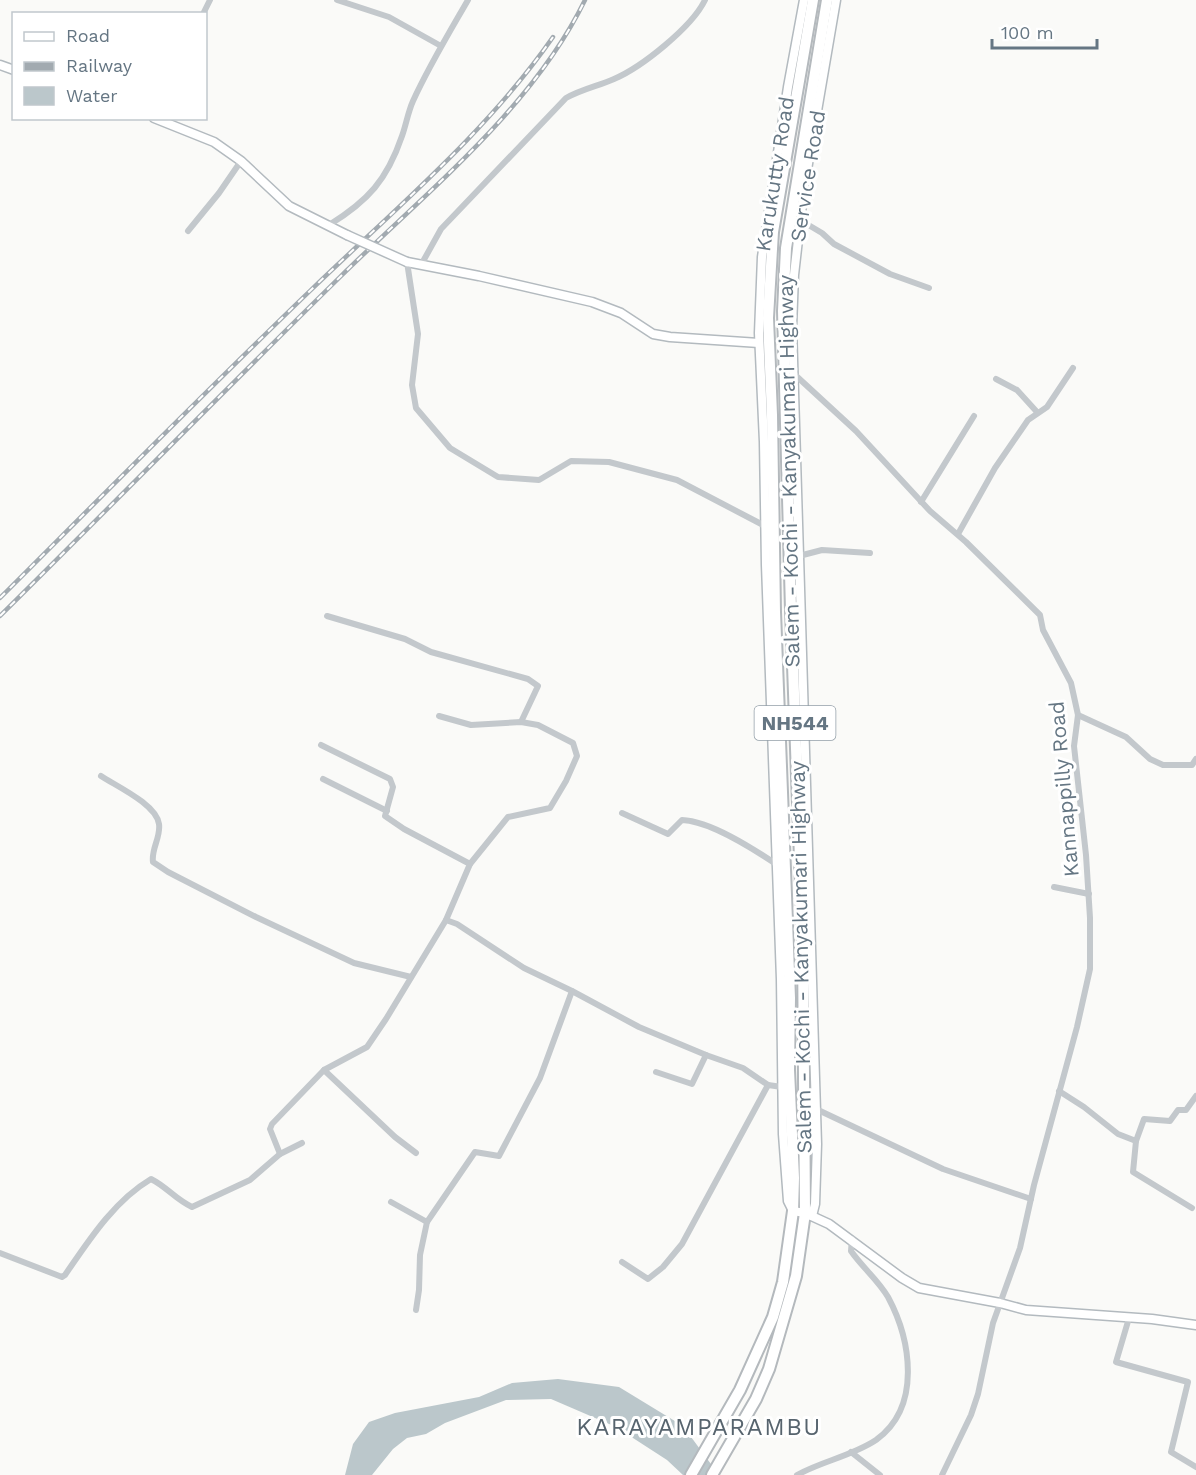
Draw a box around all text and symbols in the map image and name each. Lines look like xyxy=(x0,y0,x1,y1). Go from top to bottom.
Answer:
legend xyxy=(12,12,207,120)
scale bar xyxy=(992,12,1097,50)
text: 100 m xyxy=(1001,22,1054,43)
text: Road xyxy=(66,25,110,46)
text: Railway xyxy=(66,55,133,76)
text: Water xyxy=(66,85,118,106)
street label: Karukutty Road xyxy=(750,95,799,253)
street label: Service Road xyxy=(785,108,830,244)
street label: Salem - Kochi - Kanyakumari Highway xyxy=(773,274,804,668)
street label: Kannappilly Road xyxy=(1043,700,1084,878)
road number: NH544 xyxy=(754,706,836,740)
street label: Salem - Kochi - Kanyakumari Highway xyxy=(785,760,816,1154)
district label: KARAYAMPARAMBU xyxy=(576,1413,822,1441)

